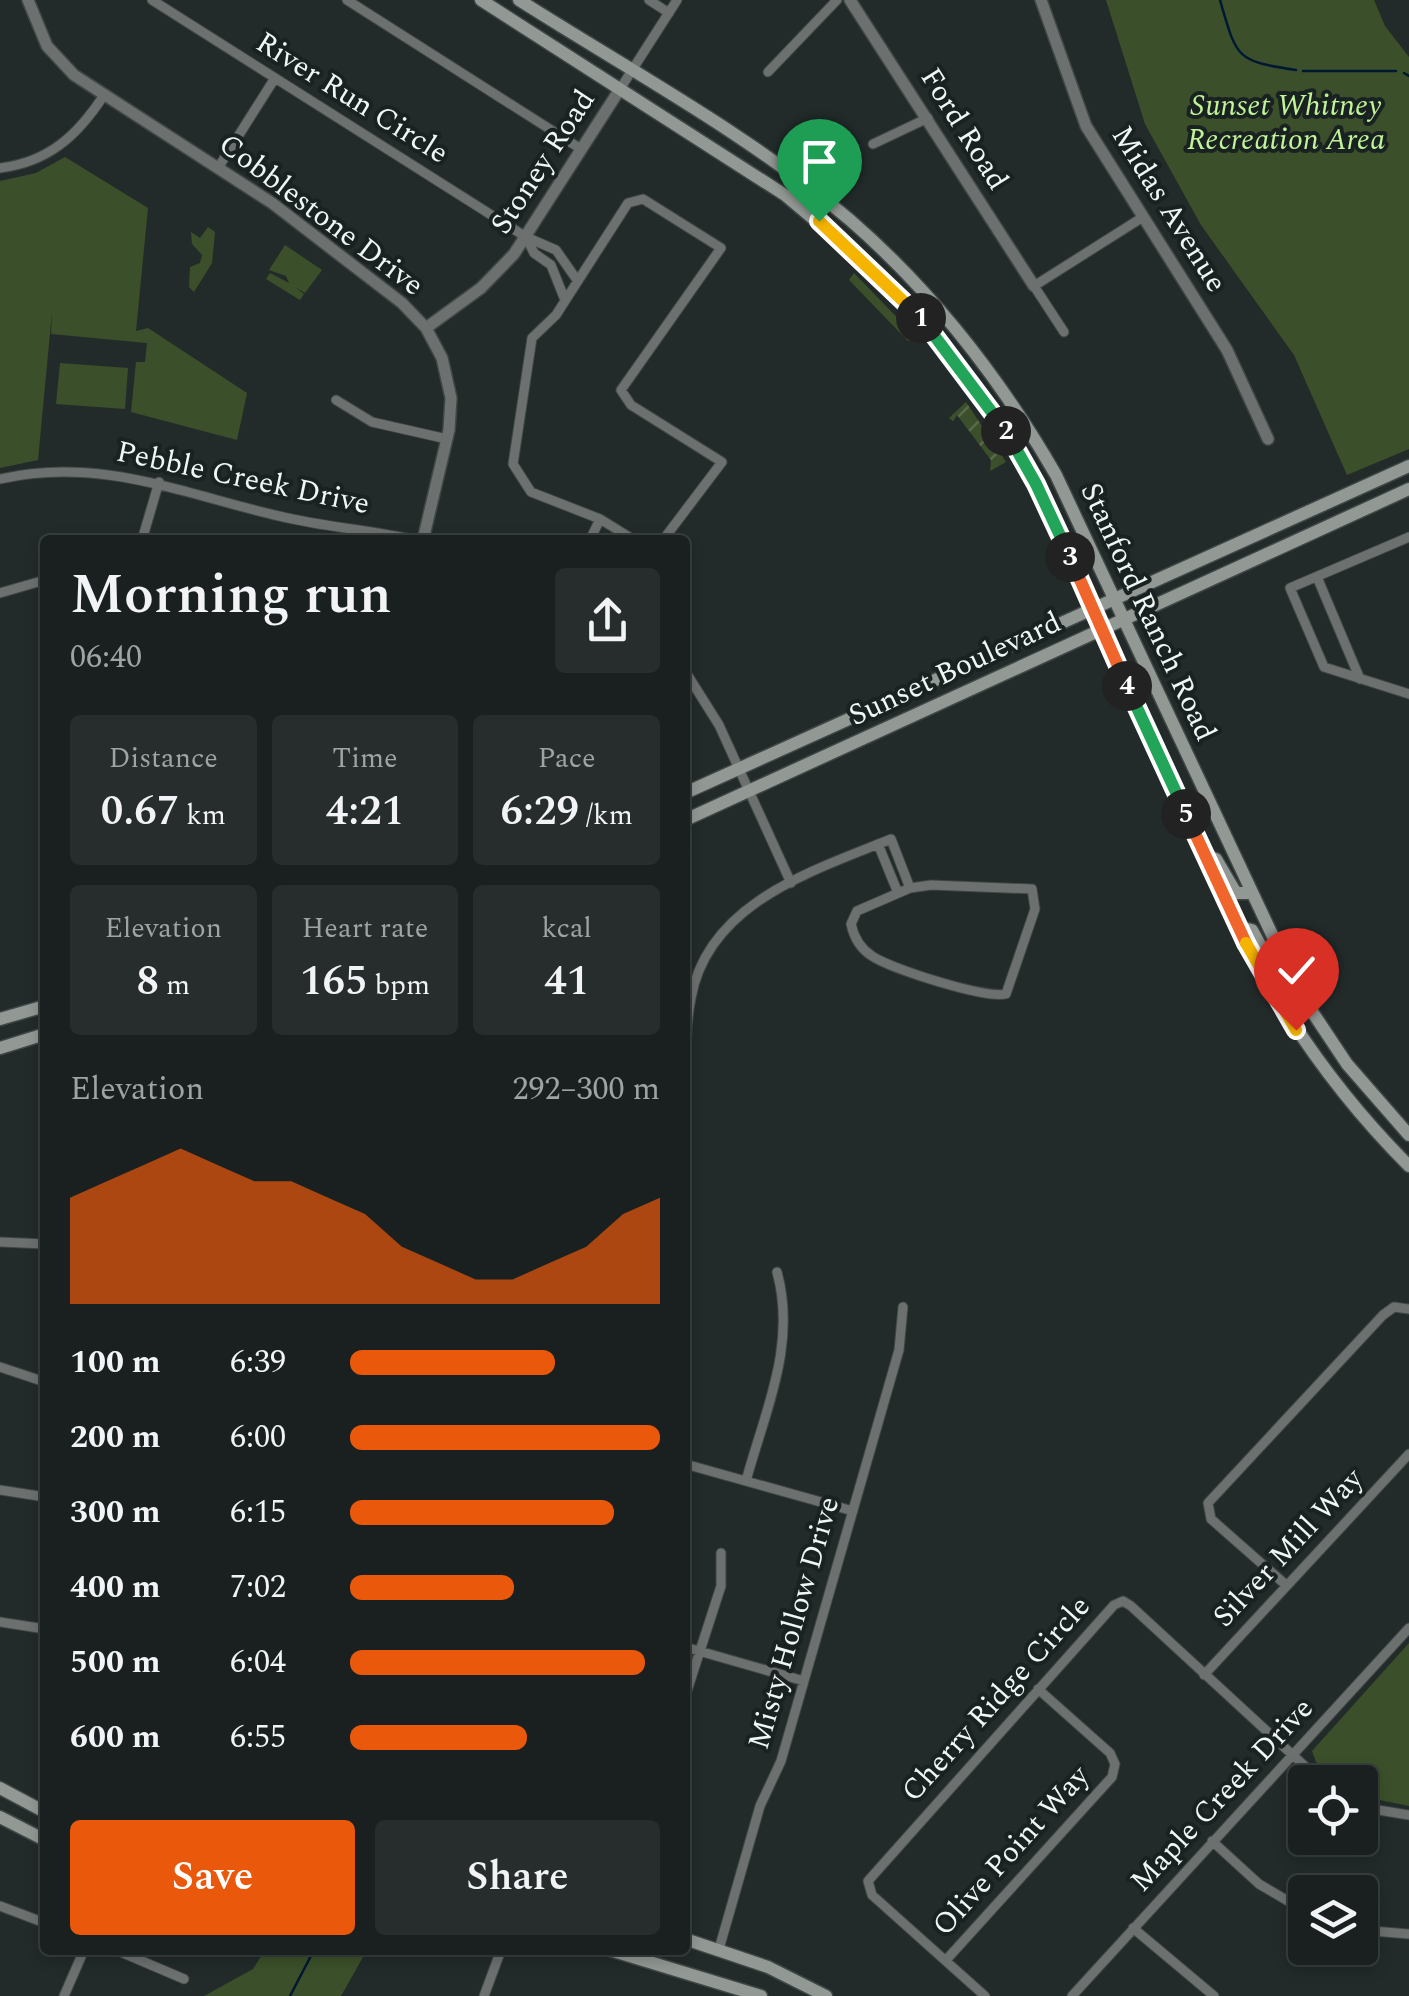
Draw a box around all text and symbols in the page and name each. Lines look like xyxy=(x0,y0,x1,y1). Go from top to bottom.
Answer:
street label: River Run Circle xyxy=(247,20,457,176)
street label: Ford Road xyxy=(908,58,1020,200)
street label: Stoney Road xyxy=(479,80,607,244)
park label: Sunset Whitney Recreation Area xyxy=(1187,83,1385,163)
street label: Midas Avenue xyxy=(1099,117,1239,301)
pin xyxy=(777,119,862,222)
street label: Cobblestone Drive xyxy=(209,122,433,308)
icon: arrive xyxy=(792,134,847,189)
pin: 1 xyxy=(896,293,946,343)
text: 1 xyxy=(913,296,929,339)
pin: 2 xyxy=(981,406,1031,456)
text: 2 xyxy=(998,409,1014,452)
street label: Pebble Creek Drive xyxy=(112,429,374,527)
street label: Stanford Ranch Road xyxy=(1068,475,1228,749)
pin: 3 xyxy=(1045,532,1095,582)
text: 3 xyxy=(1062,535,1078,578)
text: Morning run xyxy=(70,554,392,637)
button: share xyxy=(555,568,660,673)
street label: Sunset Boulevard xyxy=(841,600,1069,738)
text: 06:40 xyxy=(70,633,142,682)
pin: 4 xyxy=(1102,661,1152,711)
text: 4 xyxy=(1119,664,1135,707)
text: Distance xyxy=(109,737,218,780)
text: Time xyxy=(332,737,398,780)
text: Pace xyxy=(538,737,596,780)
text: 0.67 xyxy=(101,780,179,843)
text: 4:21 xyxy=(326,780,404,843)
text: 6:29 xyxy=(501,780,579,843)
pin: 5 xyxy=(1161,789,1211,839)
text: 5 xyxy=(1178,792,1194,835)
text: km xyxy=(179,794,226,837)
text: /km xyxy=(579,794,633,837)
text: Elevation xyxy=(105,907,222,950)
text: Heart rate xyxy=(302,907,428,950)
text: kcal xyxy=(542,907,592,950)
pin xyxy=(1254,928,1339,1031)
icon: check xyxy=(1269,943,1324,998)
text: 8 xyxy=(137,950,159,1013)
text: 165 xyxy=(300,950,367,1013)
text: 41 xyxy=(544,950,589,1013)
text: m xyxy=(159,964,190,1007)
text: bpm xyxy=(367,964,430,1007)
text: Elevation xyxy=(70,1065,204,1114)
text: 292–300 m xyxy=(512,1065,660,1114)
text: 100 m xyxy=(70,1338,161,1387)
text: 6:39 xyxy=(230,1338,286,1387)
text: 200 m xyxy=(70,1413,161,1462)
text: 6:00 xyxy=(230,1413,286,1462)
street label: Silver Mill Way xyxy=(1202,1457,1375,1638)
text: 300 m xyxy=(70,1488,161,1537)
text: 6:15 xyxy=(230,1488,286,1537)
street label: Misty Hollow Drive xyxy=(736,1491,852,1755)
text: 400 m xyxy=(70,1563,161,1612)
text: 7:02 xyxy=(230,1563,286,1612)
street label: Cherry Ridge Circle xyxy=(890,1585,1102,1813)
text: 500 m xyxy=(70,1638,161,1687)
text: 6:04 xyxy=(230,1638,286,1687)
street label: Maple Creek Drive xyxy=(1119,1687,1325,1903)
text: 600 m xyxy=(70,1713,161,1762)
text: 6:55 xyxy=(230,1713,286,1762)
street label: Olive Point Way xyxy=(922,1754,1102,1947)
map controls xyxy=(1288,1765,1378,1965)
button: locate xyxy=(1288,1765,1378,1855)
button: Save xyxy=(70,1820,355,1935)
button: Share xyxy=(375,1820,660,1935)
button: layers xyxy=(1288,1875,1378,1965)

